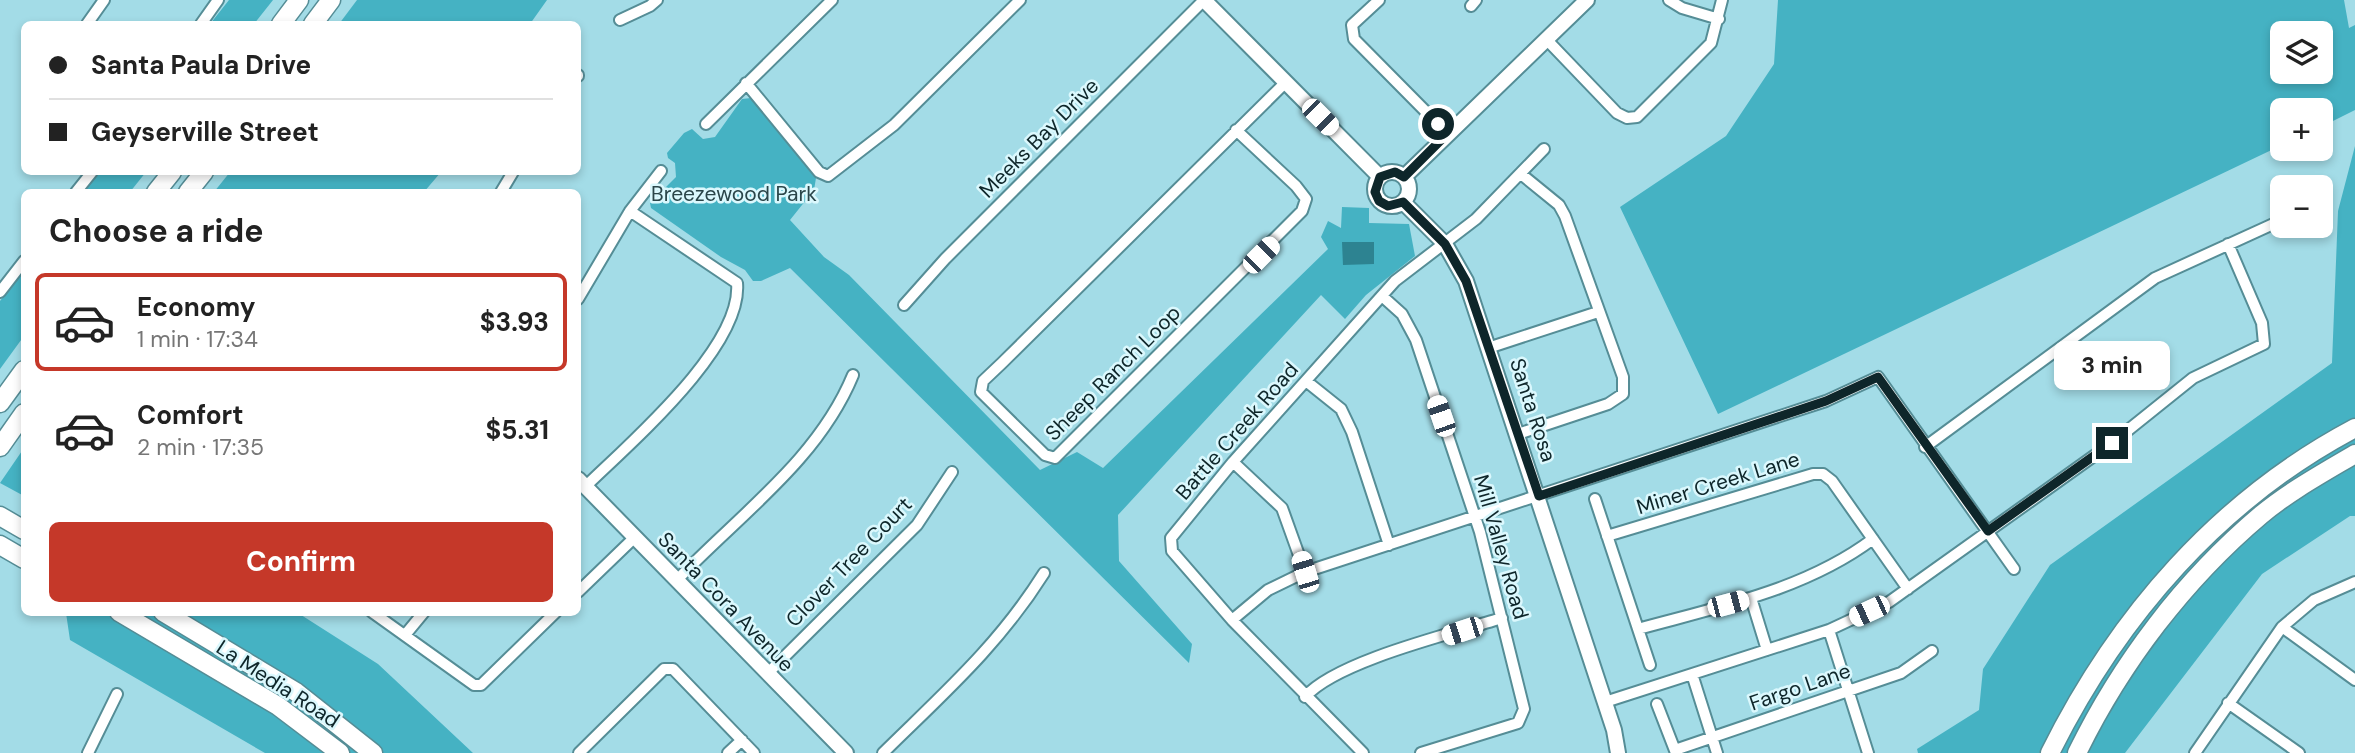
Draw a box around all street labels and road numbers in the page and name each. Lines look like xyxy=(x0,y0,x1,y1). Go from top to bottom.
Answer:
street label: Meeks Bay Drive xyxy=(973,72,1105,204)
street label: Sheep Ranch Loop xyxy=(1039,299,1187,447)
street label: Santa Rosa xyxy=(1503,355,1563,465)
street label: Battle Creek Road xyxy=(1169,356,1305,506)
street label: Miner Creek Lane xyxy=(1633,445,1803,521)
street label: Mill Valley Road xyxy=(1467,472,1535,622)
street label: Clover Tree Court xyxy=(780,491,918,633)
street label: Santa Cora Avenue xyxy=(652,526,800,678)
street label: La Media Road xyxy=(211,634,345,734)
street label: Fargo Lane xyxy=(1746,657,1854,717)

